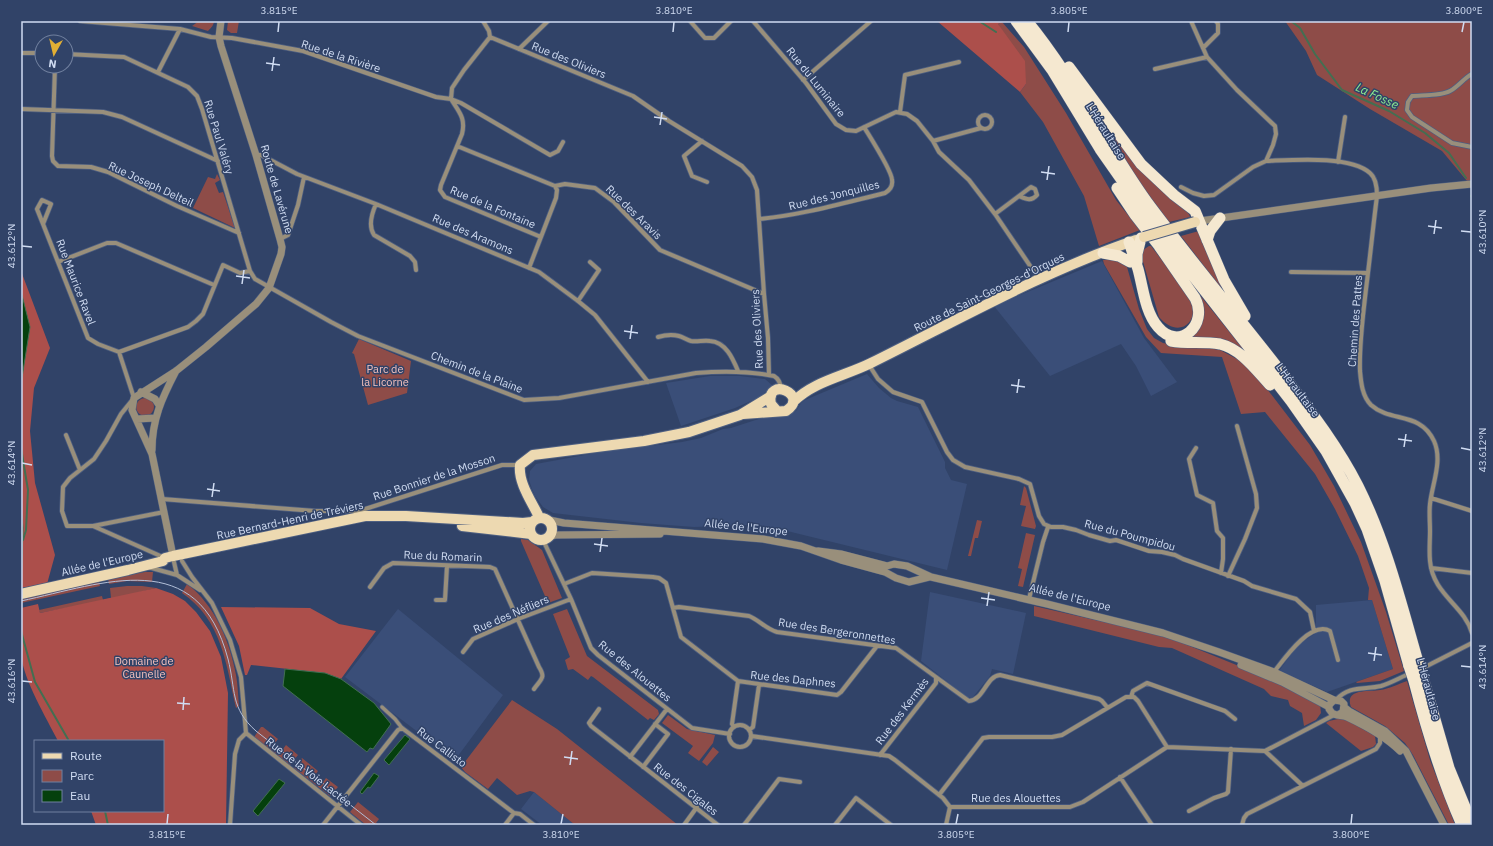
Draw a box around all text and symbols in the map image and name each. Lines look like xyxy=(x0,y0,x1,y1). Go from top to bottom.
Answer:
text: 3.815°E xyxy=(260,4,298,17)
text: 3.810°E xyxy=(655,4,693,17)
text: 3.805°E xyxy=(1050,4,1088,17)
text: 3.800°E xyxy=(1445,4,1483,17)
north arrow xyxy=(34,34,74,74)
street label: Rue de la Rivière xyxy=(300,37,382,75)
street label: Rue des Oliviers xyxy=(530,39,608,81)
street label: Rue du Luminaire xyxy=(783,44,849,120)
text: N xyxy=(48,56,58,71)
water label: La Fosse xyxy=(1353,79,1401,112)
street label: Rue Paul Valéry xyxy=(201,98,237,176)
street label: L'Héraultaise xyxy=(1083,100,1129,162)
street label: Route de Lavérune xyxy=(258,143,296,235)
street label: Rue Joseph Delteil xyxy=(106,158,196,210)
street label: Rue des Jonquilles xyxy=(787,177,881,213)
street label: Rue des Aravis xyxy=(603,182,665,242)
street label: Rue de la Fontaine xyxy=(448,183,538,231)
text: 43.610°N xyxy=(1476,210,1489,254)
street label: Rue des Aramons xyxy=(430,211,516,257)
text: 43.612°N xyxy=(5,224,18,268)
street label: Rue Maurice Ravel xyxy=(53,237,99,327)
street label: Route de Saint-Georges-d'Orques xyxy=(911,249,1067,335)
street label: Chemin des Pattes xyxy=(1345,275,1365,367)
street label: Rue des Oliviers xyxy=(748,289,766,369)
street label: Chemin de la Plaine xyxy=(429,348,525,396)
street label: L'Héraultaise xyxy=(1273,360,1323,420)
park label: Parc de la Licorne xyxy=(361,362,409,389)
text: 43.612°N xyxy=(1476,428,1489,472)
text: 43.614°N xyxy=(5,441,18,485)
street label: Rue Bonnier de la Mosson xyxy=(371,451,497,503)
street label: Rue Bernard-Henri de Tréviers xyxy=(215,498,365,542)
street label: Allée de l'Europe xyxy=(704,516,788,538)
street label: Rue du Poumpidou xyxy=(1083,516,1177,554)
street label: Allée de l'Europe xyxy=(60,547,144,579)
street label: Rue du Romarin xyxy=(403,548,483,564)
street label: Allée de l'Europe xyxy=(1028,580,1112,614)
street label: Rue des Néfliers xyxy=(471,592,551,636)
street label: Rue des Bergeronnettes xyxy=(777,615,897,647)
street label: Rue des Alouettes xyxy=(596,637,674,705)
text: 43.614°N xyxy=(1476,645,1489,689)
park label: Domaine de Caunelle xyxy=(114,654,174,681)
street label: L'Héraultaise xyxy=(1414,656,1444,722)
text: 43.616°N xyxy=(5,659,18,703)
street label: Rue des Daphnes xyxy=(750,668,836,690)
street label: Rue des Kermès xyxy=(872,675,932,747)
street label: Rue Callisto xyxy=(414,724,470,770)
street label: Rue de la Voie Lactée xyxy=(263,734,355,810)
legend xyxy=(34,740,164,812)
text: Route xyxy=(70,748,102,763)
street label: Rue des Cigales xyxy=(651,759,721,819)
text: Parc xyxy=(70,768,94,783)
text: Eau xyxy=(70,788,90,803)
street label: Rue des Alouettes xyxy=(971,791,1061,805)
text: 3.815°E xyxy=(148,828,186,841)
text: 3.810°E xyxy=(542,828,580,841)
text: 3.805°E xyxy=(937,828,975,841)
text: 3.800°E xyxy=(1332,828,1370,841)

